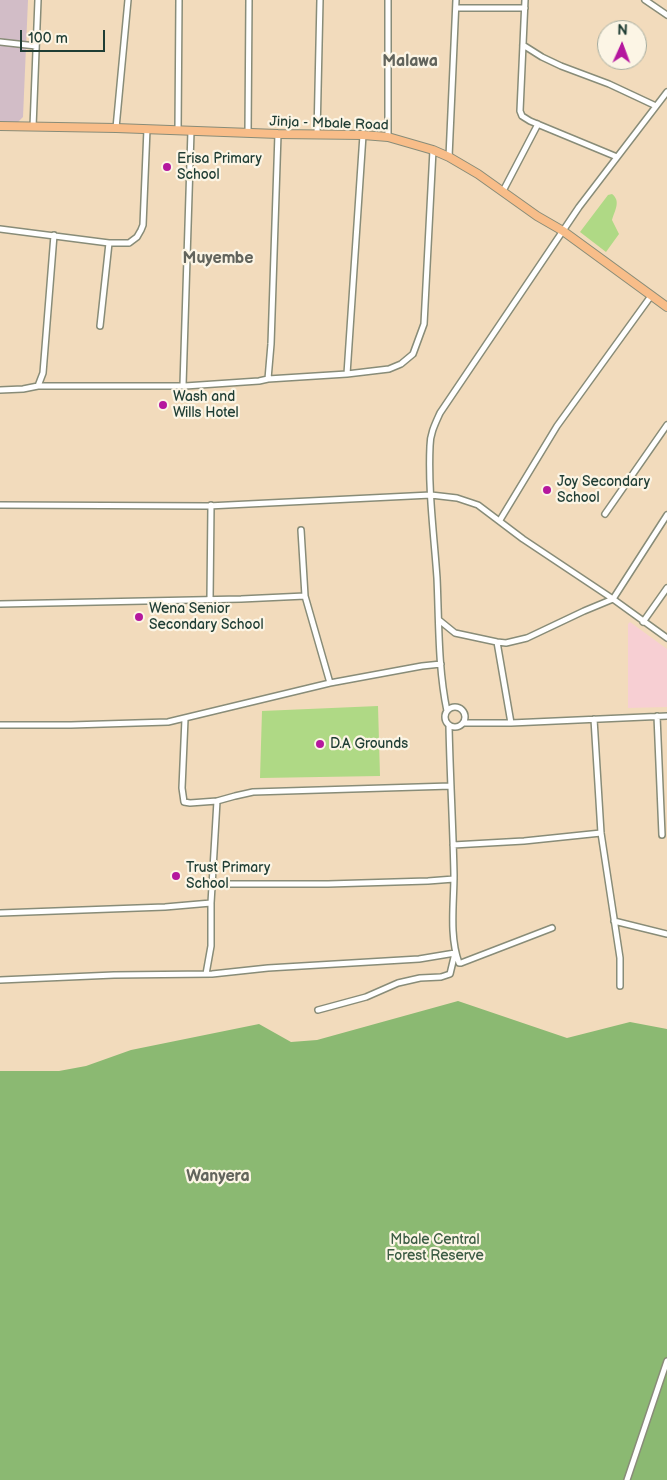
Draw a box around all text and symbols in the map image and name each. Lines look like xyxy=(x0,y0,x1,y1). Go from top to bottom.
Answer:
scale bar xyxy=(22,20,108,52)
north arrow xyxy=(597,20,647,70)
text: N xyxy=(617,22,628,39)
text: 100 m xyxy=(28,29,68,48)
district label: Malawa xyxy=(382,52,438,72)
street label: Jinja - Mbale Road xyxy=(269,114,389,134)
place label: Erisa Primary School xyxy=(177,151,262,184)
marker: Erisa Primary School xyxy=(161,161,173,173)
district label: Muyembe xyxy=(183,249,253,269)
place label: Wash and Wills Hotel xyxy=(173,389,239,422)
marker: Wash and Wills Hotel xyxy=(157,399,169,411)
place label: Joy Secondary School xyxy=(557,474,650,507)
marker: Joy Secondary School xyxy=(541,484,553,496)
place label: Wena Senior Secondary School xyxy=(149,601,264,634)
marker: Wena Senior Secondary School xyxy=(133,611,145,623)
place label: D.A Grounds xyxy=(330,736,408,752)
marker: D.A Grounds xyxy=(314,738,326,750)
place label: Trust Primary School xyxy=(186,860,270,892)
marker: Trust Primary School xyxy=(170,870,182,882)
district label: Wanyera xyxy=(186,1167,250,1187)
park label: Mbale Central Forest Reserve xyxy=(386,1232,484,1264)

